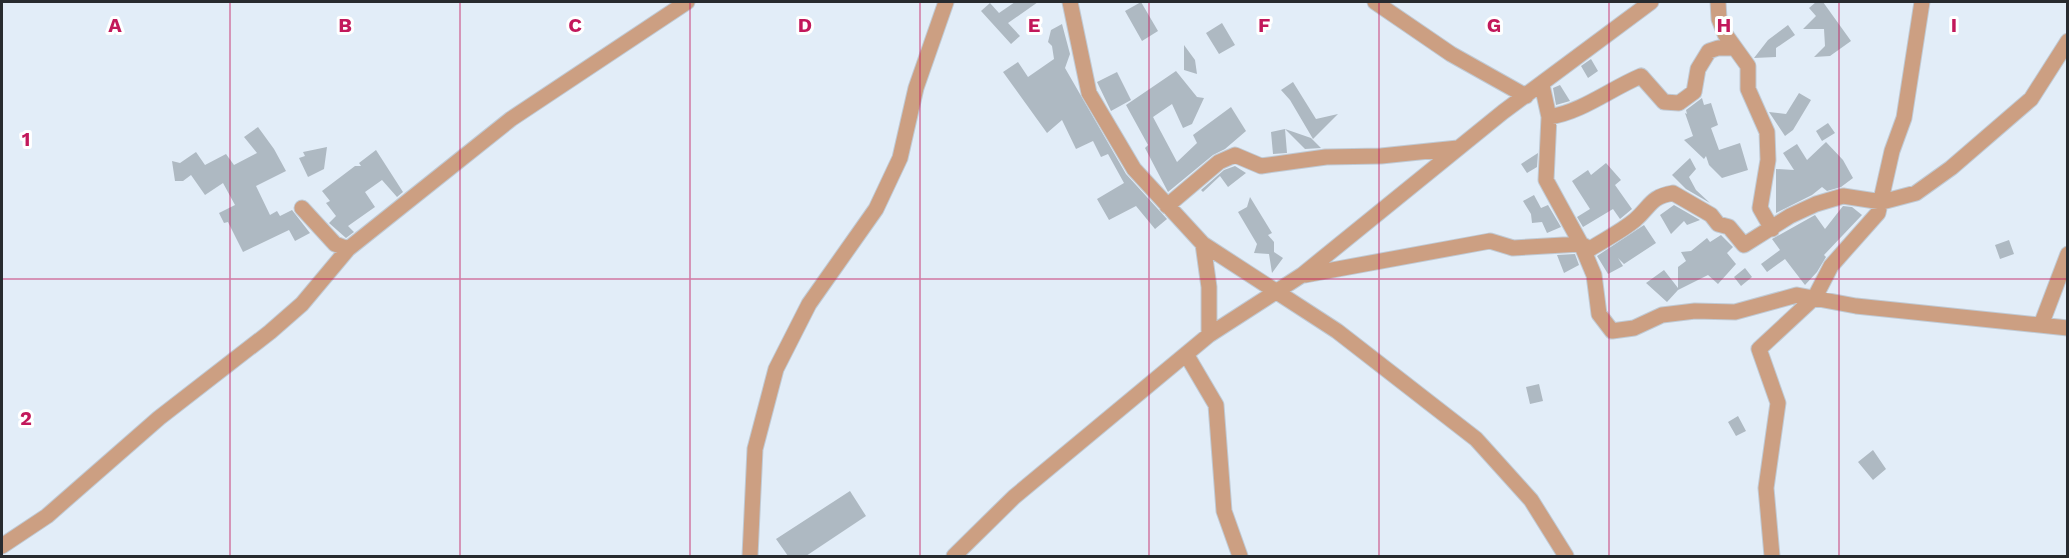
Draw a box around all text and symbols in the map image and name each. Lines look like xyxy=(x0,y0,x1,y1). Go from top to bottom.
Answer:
text: A xyxy=(108,13,122,37)
text: B xyxy=(338,13,352,37)
text: C xyxy=(568,13,582,37)
text: D xyxy=(798,13,812,37)
text: E xyxy=(1028,13,1040,37)
text: F xyxy=(1258,13,1270,37)
text: G xyxy=(1487,13,1501,37)
text: H xyxy=(1717,13,1731,37)
text: I xyxy=(1951,13,1957,37)
text: 1 xyxy=(22,127,30,151)
text: 2 xyxy=(20,406,32,430)

